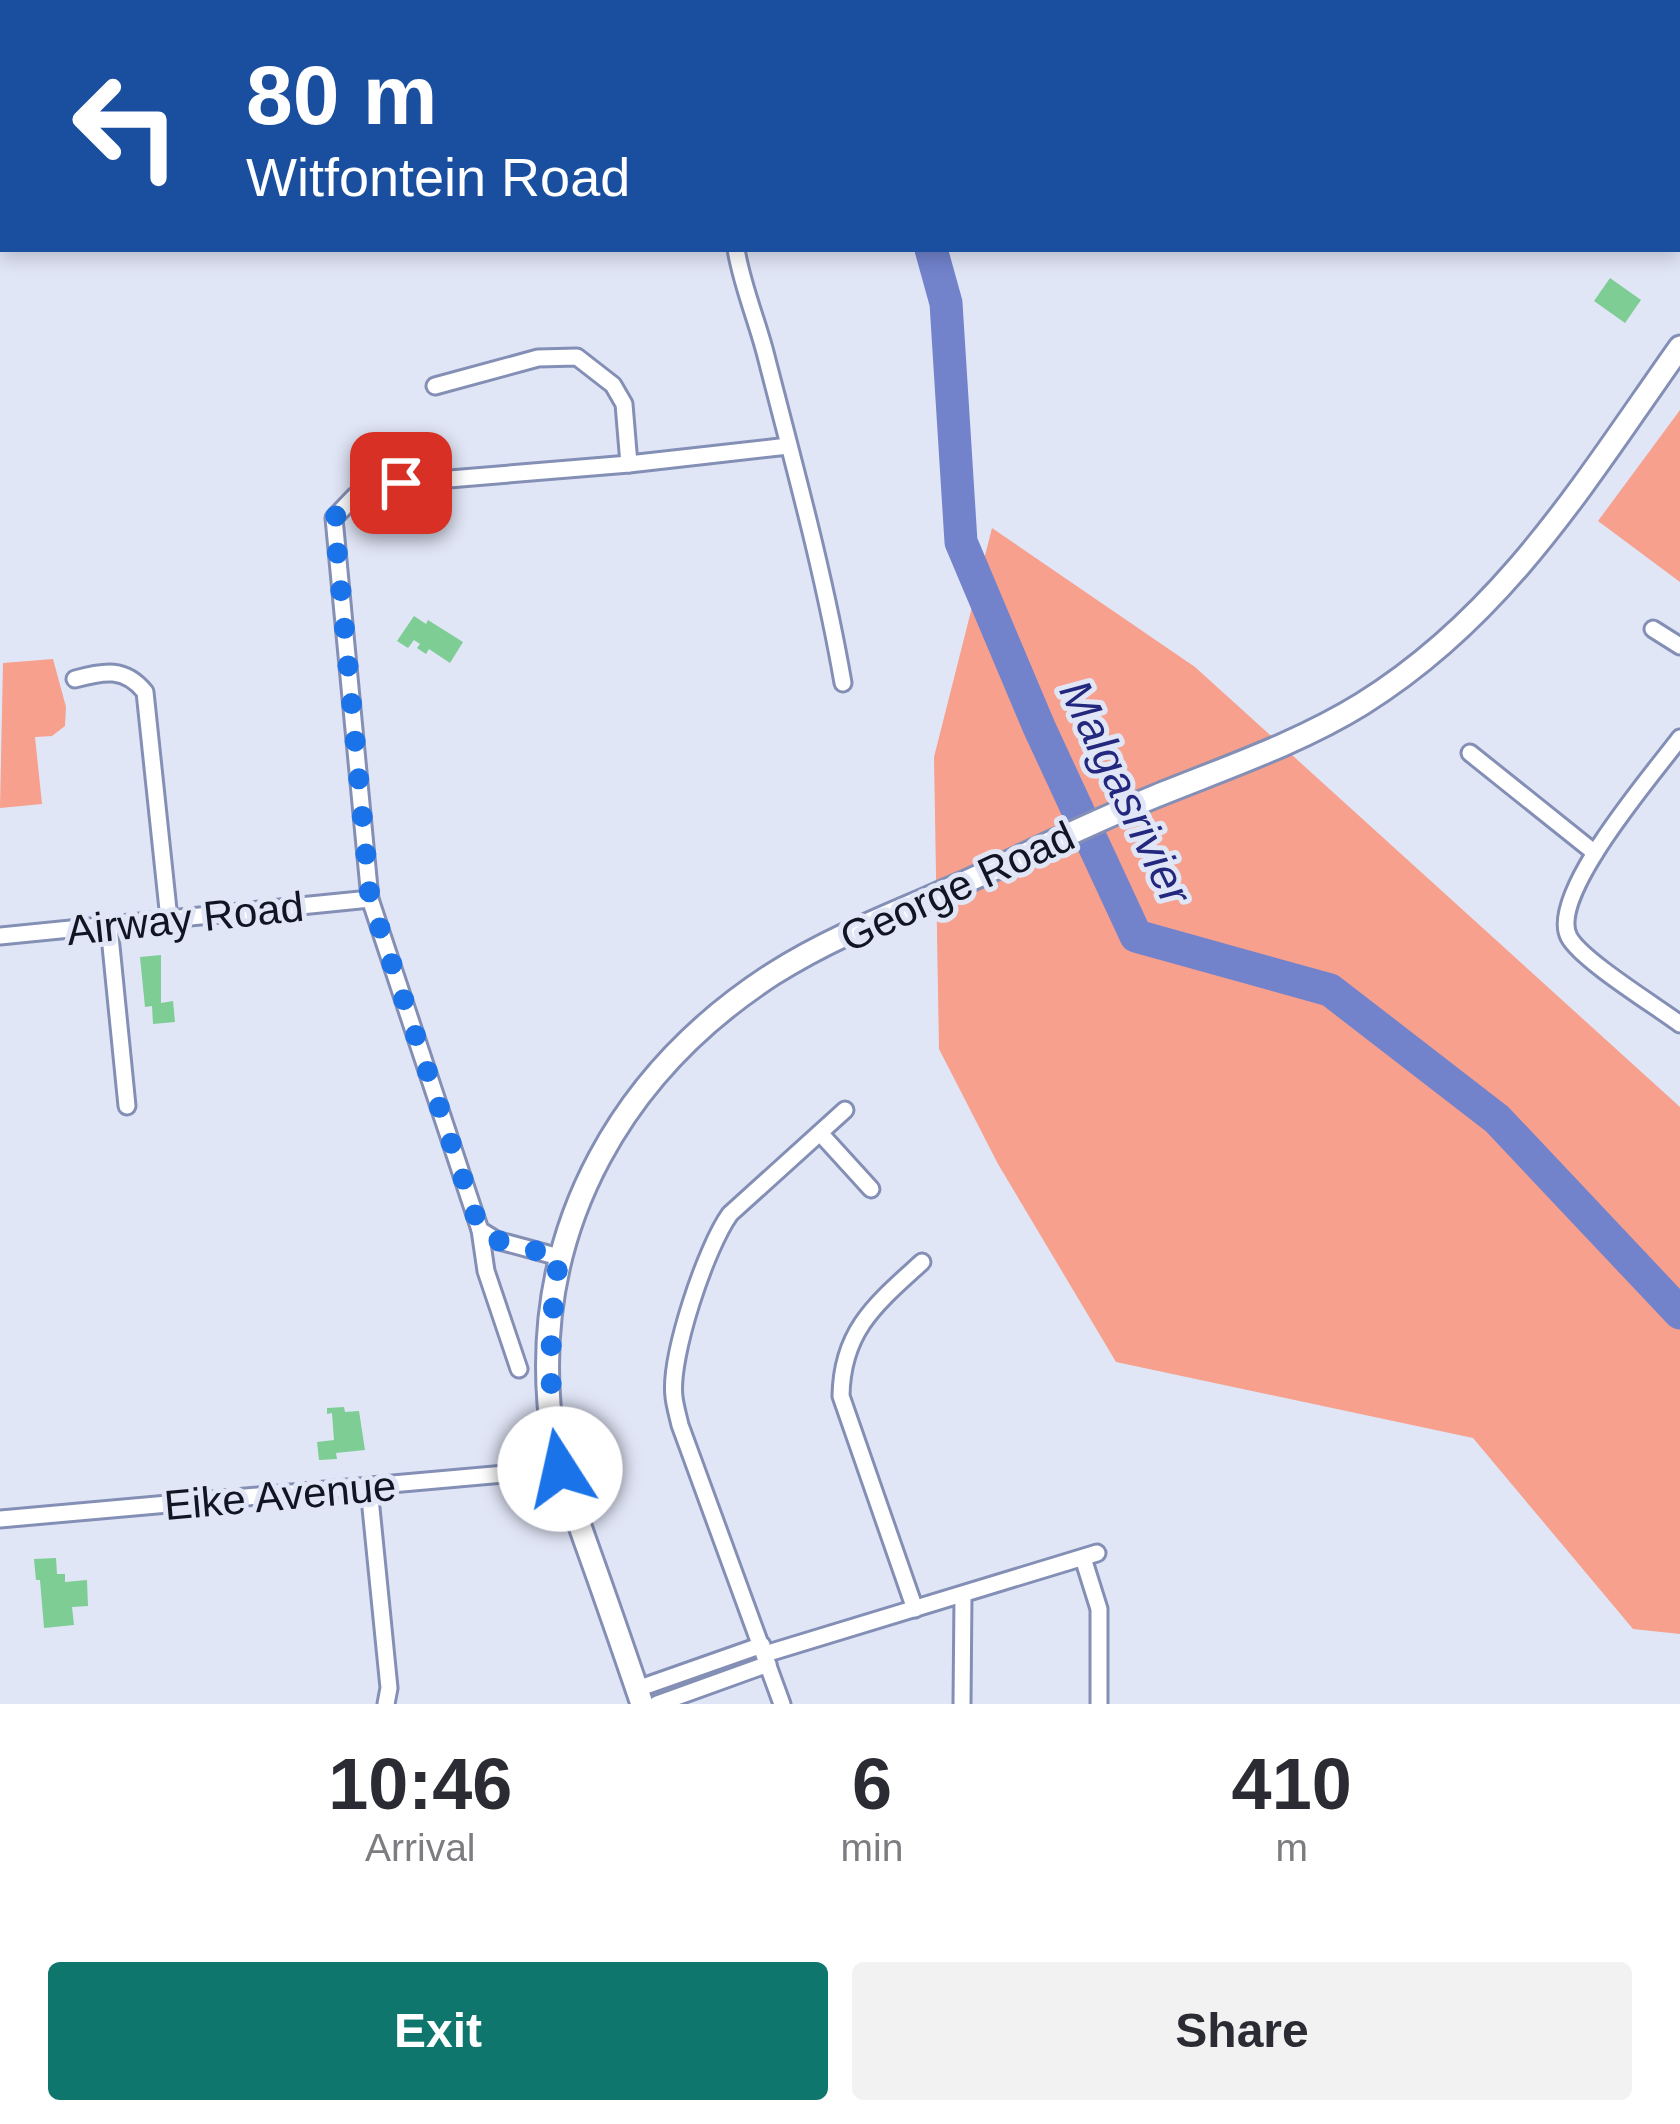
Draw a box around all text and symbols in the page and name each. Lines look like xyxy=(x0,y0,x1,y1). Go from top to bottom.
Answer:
icon: left xyxy=(48,48,204,204)
text: 80 m xyxy=(246,48,437,142)
text: Witfontein Road xyxy=(246,147,630,207)
pin xyxy=(350,432,452,534)
icon: arrive xyxy=(368,450,434,516)
water label: Malgasrivier xyxy=(1049,672,1203,914)
street label: George Road xyxy=(833,812,1081,961)
street label: Airway Road xyxy=(64,883,306,954)
position arrow xyxy=(497,1406,623,1532)
street label: Eike Avenue xyxy=(162,1462,398,1529)
text: 10:46 xyxy=(328,1744,512,1824)
text: 6 xyxy=(852,1744,892,1824)
text: 410 xyxy=(1232,1744,1352,1824)
text: Arrival xyxy=(365,1826,476,1869)
text: min xyxy=(841,1826,903,1869)
text: m xyxy=(1275,1826,1308,1869)
button: Exit xyxy=(48,1962,828,2100)
button: Share xyxy=(852,1962,1632,2100)

